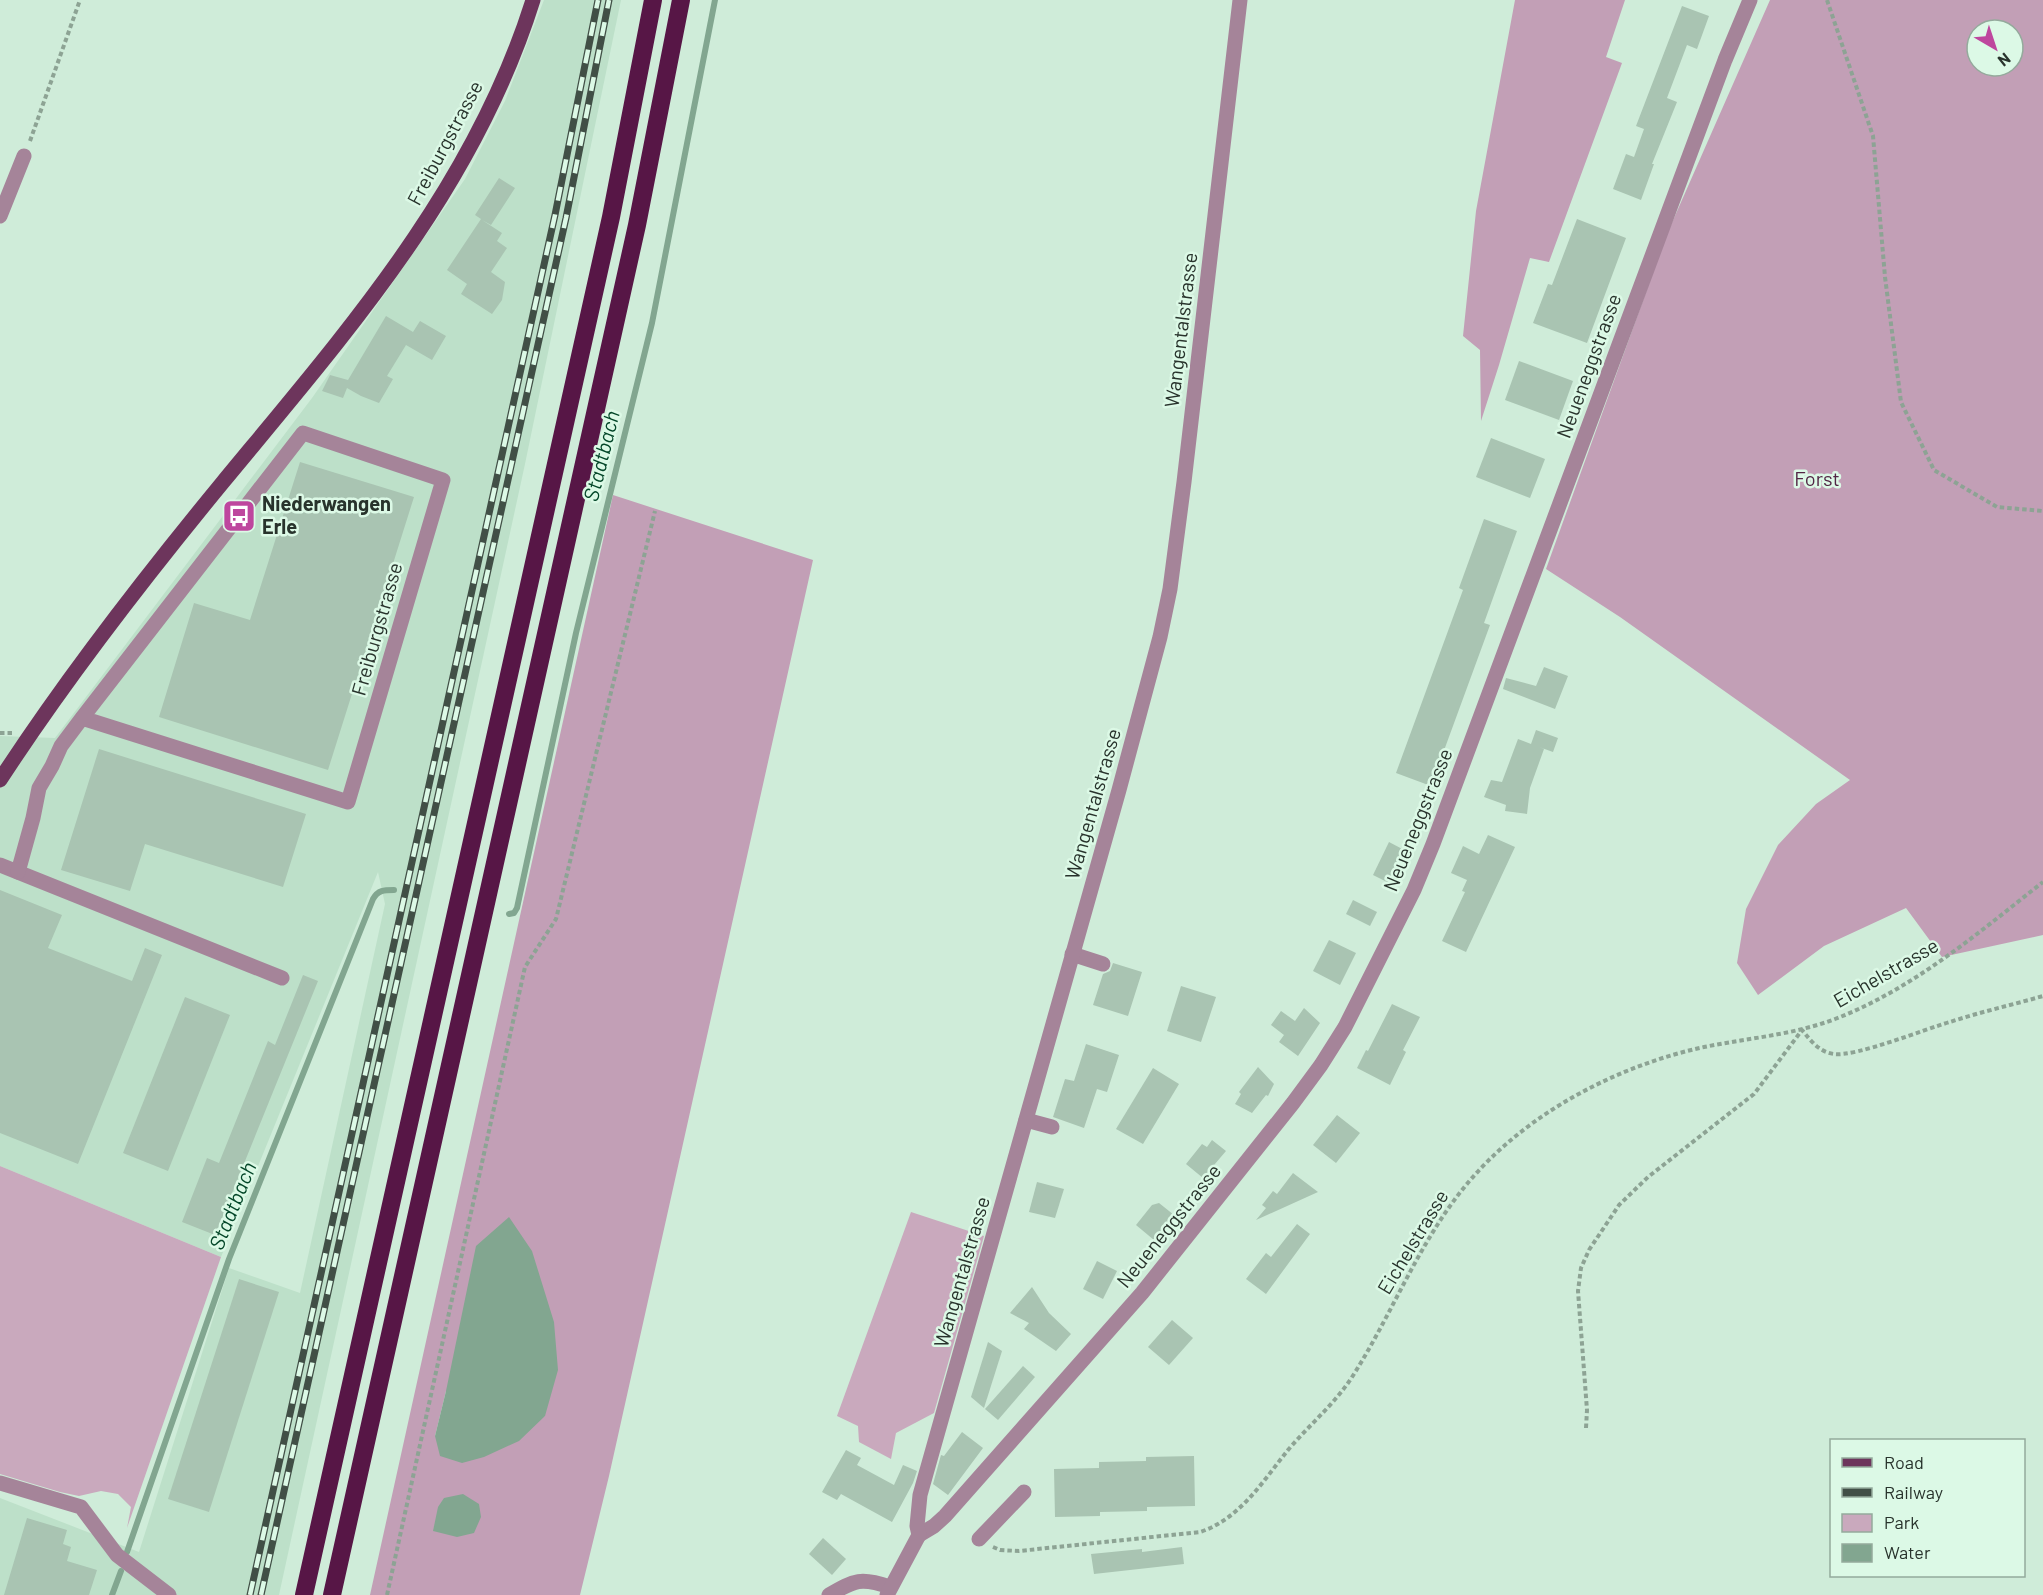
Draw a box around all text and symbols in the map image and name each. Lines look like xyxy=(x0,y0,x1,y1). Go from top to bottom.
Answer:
north arrow xyxy=(1965,18,2025,78)
text: N xyxy=(1995,49,2015,71)
street label: Freiburgstrasse xyxy=(401,76,487,209)
street label: Wangentalstrasse xyxy=(1159,251,1201,409)
street label: Neueneggstrasse xyxy=(1551,290,1625,441)
water label: Stadtbach xyxy=(577,408,624,504)
park label: Forst xyxy=(1794,466,1840,490)
place label: Niederwangen Erle xyxy=(262,491,391,538)
bus stop icon: Niederwangen Erle xyxy=(221,498,257,534)
street label: Freiburgstrasse xyxy=(346,559,406,698)
street label: Wangentalstrasse xyxy=(1059,726,1125,882)
street label: Neueneggstrasse xyxy=(1377,745,1457,895)
street label: Eichelstrasse xyxy=(1829,932,1942,1012)
water label: Stadtbach xyxy=(203,1158,261,1253)
street label: Neueneggstrasse xyxy=(1111,1159,1225,1292)
street label: Eichelstrasse xyxy=(1372,1185,1453,1298)
street label: Wangentalstrasse xyxy=(928,1194,994,1350)
legend xyxy=(1830,1439,2025,1577)
text: Road xyxy=(1884,1451,1924,1473)
text: Railway xyxy=(1884,1481,1943,1503)
text: Park xyxy=(1884,1511,1919,1533)
text: Water xyxy=(1884,1541,1931,1563)

